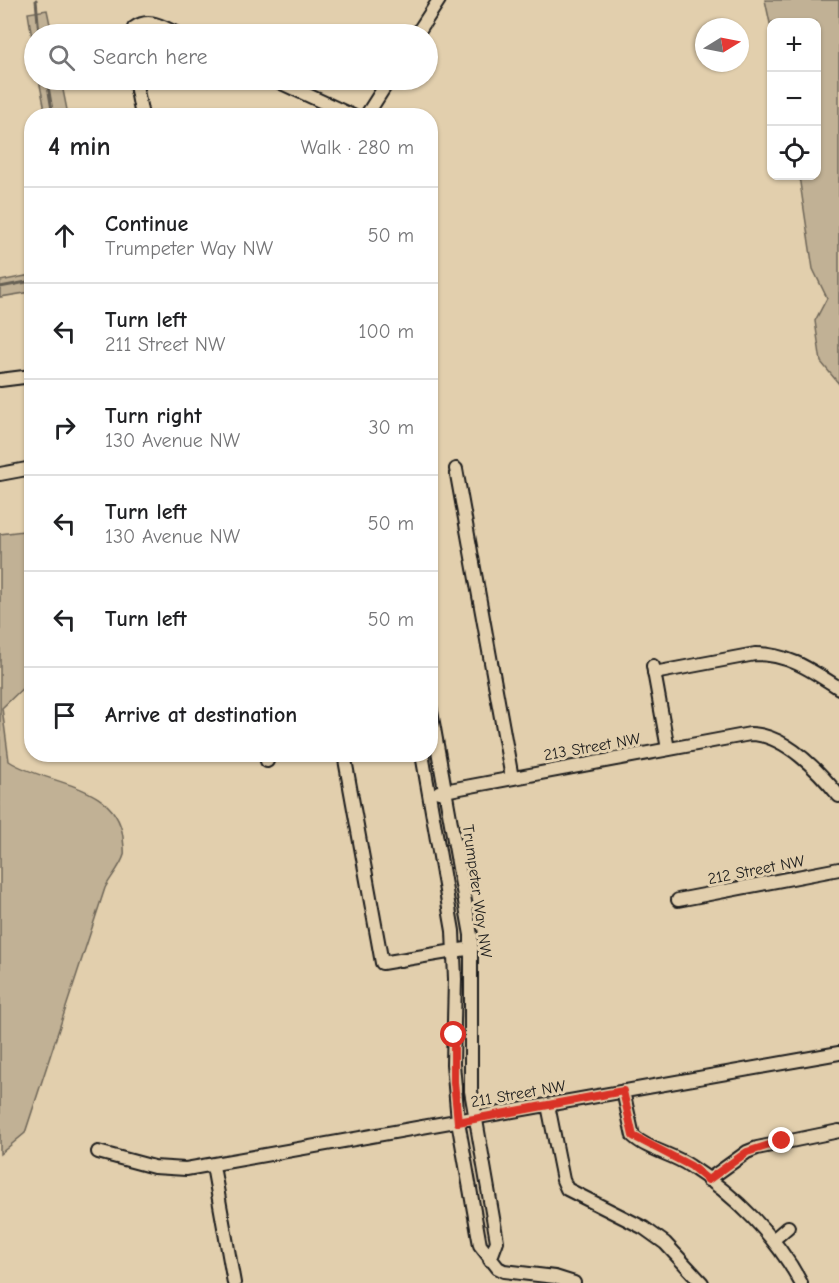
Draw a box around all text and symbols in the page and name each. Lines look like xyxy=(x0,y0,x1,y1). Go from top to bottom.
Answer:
north arrow xyxy=(695,18,749,72)
map controls xyxy=(767,18,821,180)
button: + xyxy=(767,18,821,72)
search box xyxy=(24,24,438,90)
icon: search xyxy=(45,41,78,74)
text: Search here xyxy=(93,44,208,70)
button: − xyxy=(767,72,821,126)
button: locate xyxy=(767,126,821,180)
text: 4 min xyxy=(48,132,111,162)
text: Walk · 280 m xyxy=(301,136,414,159)
text: Continue xyxy=(105,211,188,237)
icon: ahead xyxy=(48,219,81,252)
text: 50 m xyxy=(368,224,414,247)
text: Trumpeter Way NW xyxy=(105,237,273,260)
text: Turn left xyxy=(105,307,187,333)
icon: left xyxy=(48,315,81,348)
text: 100 m xyxy=(359,320,414,343)
text: 211 Street NW xyxy=(105,333,225,356)
text: Turn right xyxy=(105,403,202,429)
icon: right xyxy=(48,411,81,444)
text: 30 m xyxy=(368,416,414,439)
text: 130 Avenue NW xyxy=(105,429,240,452)
text: Turn left xyxy=(105,499,187,525)
icon: left xyxy=(48,507,81,540)
text: 50 m xyxy=(368,512,414,535)
text: 130 Avenue NW xyxy=(105,525,240,548)
icon: left xyxy=(48,603,81,636)
text: Turn left xyxy=(105,606,187,632)
text: 50 m xyxy=(368,608,414,631)
icon: arrive xyxy=(48,699,81,732)
text: Arrive at destination xyxy=(105,702,297,728)
street label: 213 Street NW xyxy=(542,730,642,764)
street label: Trumpeter Way NW xyxy=(459,823,495,959)
street label: 212 Street NW xyxy=(706,852,806,888)
route start xyxy=(440,1021,466,1047)
street label: 211 Street NW xyxy=(469,1077,567,1111)
route end xyxy=(768,1127,794,1153)

